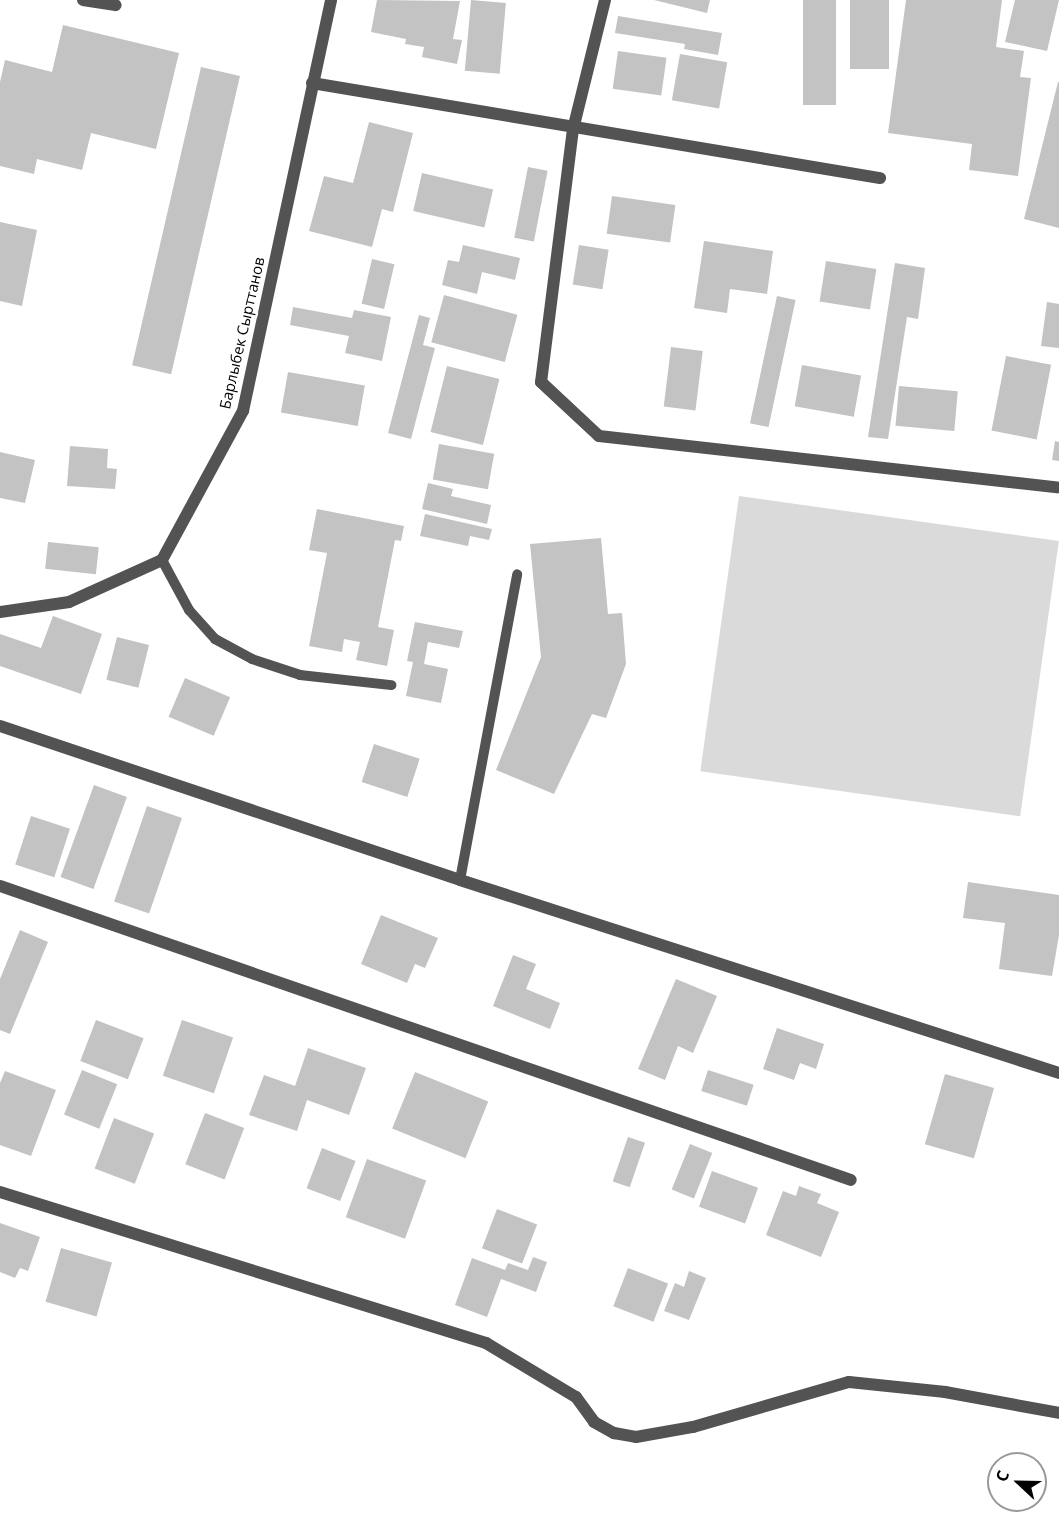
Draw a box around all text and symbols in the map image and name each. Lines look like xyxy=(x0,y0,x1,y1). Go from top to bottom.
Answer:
street label: Барлыбек Сырттанов xyxy=(216,255,268,411)
north arrow xyxy=(987,1452,1047,1512)
text: С xyxy=(990,1467,1014,1485)

